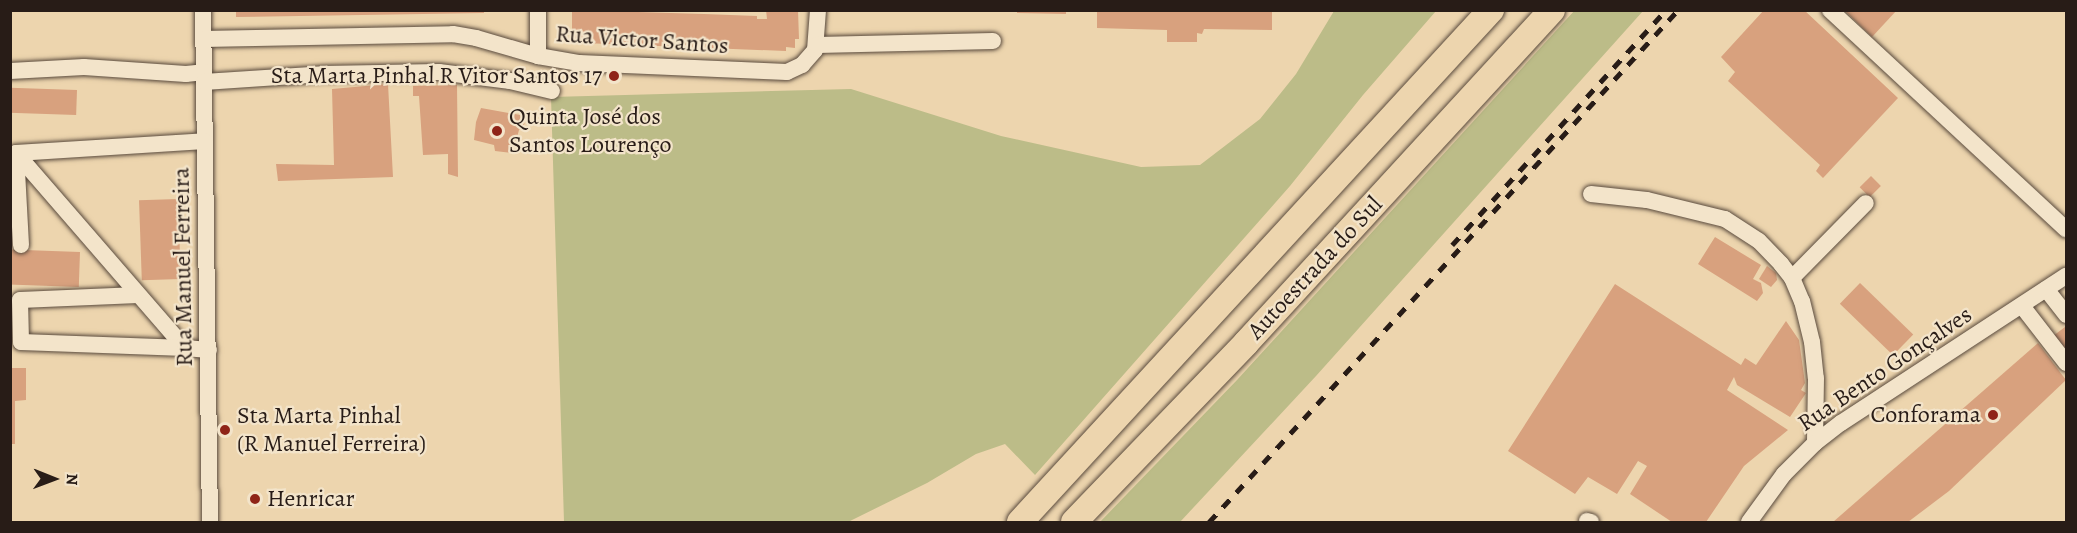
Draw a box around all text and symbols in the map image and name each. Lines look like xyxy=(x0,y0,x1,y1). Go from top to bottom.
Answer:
street label: Rua Victor Santos xyxy=(555,20,729,60)
place label: Sta Marta Pinhal R Vitor Santos 17 xyxy=(271,62,602,90)
marker: Sta Marta Pinhal R Vitor Santos 17 xyxy=(607,69,621,83)
place label: Quinta José dos Santos Lourenço xyxy=(509,103,672,159)
marker: Quinta José dos Santos Lourenço xyxy=(490,124,504,138)
street label: Rua Manuel Ferreira xyxy=(167,167,199,367)
street label: Autoestrada do Sul xyxy=(1241,191,1389,345)
street label: Rua Bento Gonçalves xyxy=(1792,300,1978,438)
place label: Conforama xyxy=(1871,401,1981,429)
place label: Sta Marta Pinhal (R Manuel Ferreira) xyxy=(237,402,426,458)
marker: Conforama xyxy=(1986,408,2000,422)
marker: Sta Marta Pinhal (R Manuel Ferreira) xyxy=(218,423,232,437)
north arrow xyxy=(24,449,84,509)
text: N xyxy=(61,473,83,485)
place label: Henricar xyxy=(267,485,355,513)
marker: Henricar xyxy=(248,492,262,506)

